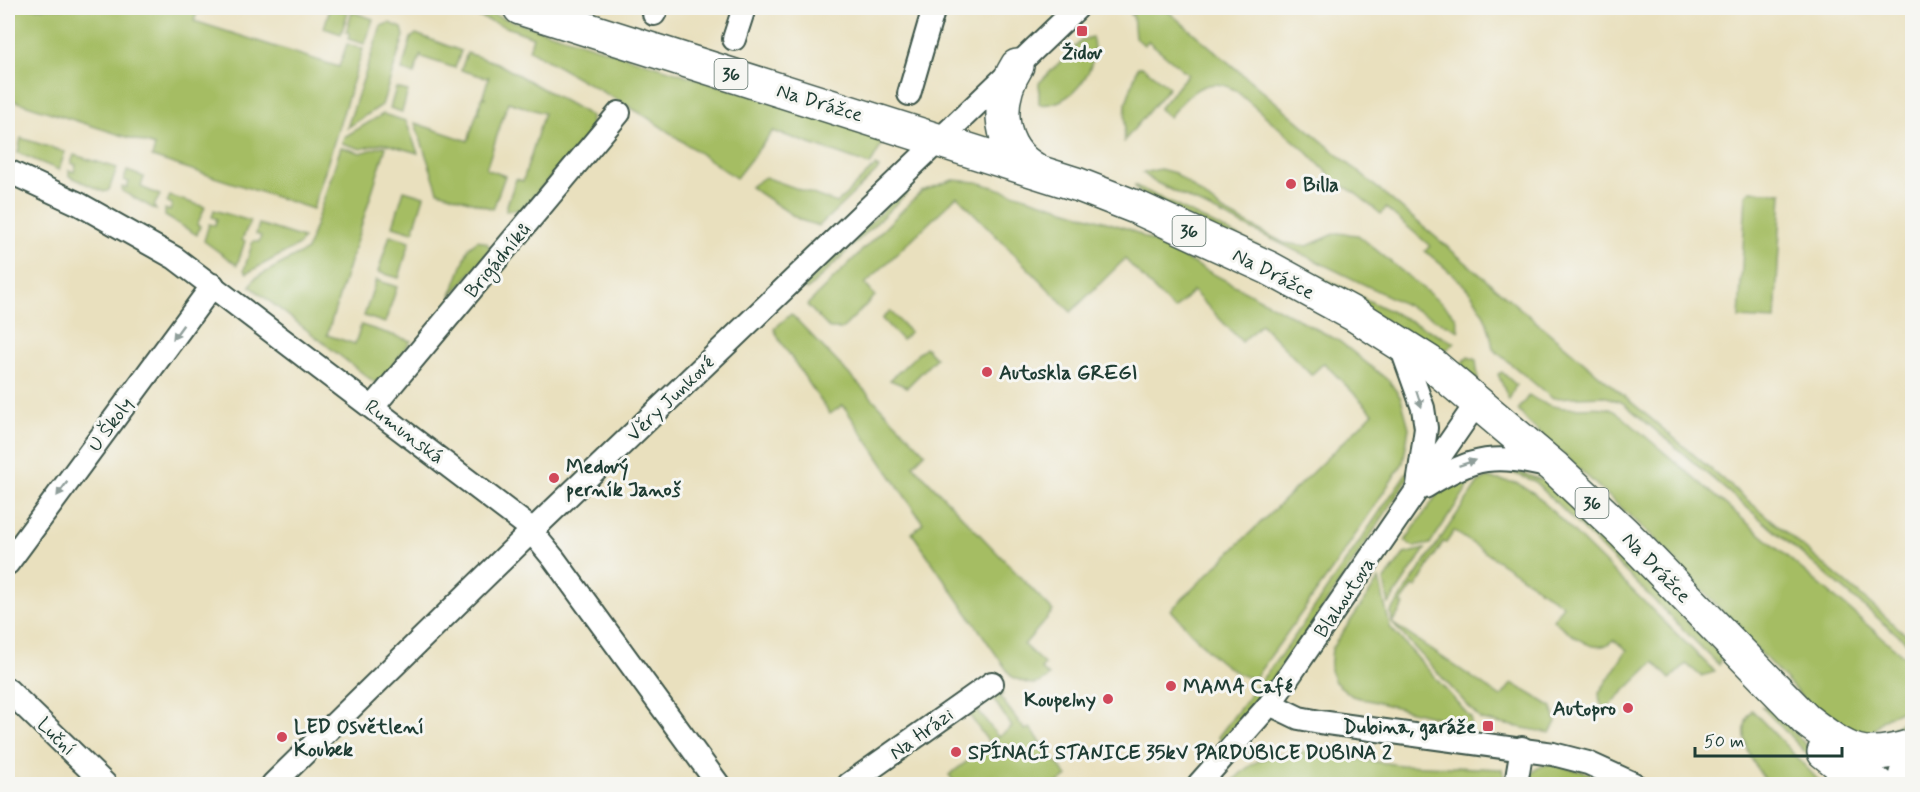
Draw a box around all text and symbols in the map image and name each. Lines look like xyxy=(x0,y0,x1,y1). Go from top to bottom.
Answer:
marker: Židov xyxy=(1075,24,1089,38)
place label: Židov xyxy=(1062,40,1103,67)
road number: 36 xyxy=(714,59,748,89)
street label: Na Drážce xyxy=(773,78,866,129)
place label: Billa xyxy=(1303,172,1339,199)
marker: Billa xyxy=(1284,177,1298,191)
road number: 36 xyxy=(1172,216,1206,246)
street label: Brigádníků xyxy=(459,218,538,305)
street label: Na Drážce xyxy=(1228,242,1319,307)
one-way arrow xyxy=(173,325,185,340)
street label: Věry Junkové xyxy=(621,350,721,448)
place label: Autoskla GREGI xyxy=(999,360,1137,387)
marker: Autoskla GREGI xyxy=(980,365,994,379)
one-way arrow xyxy=(1415,390,1425,408)
street label: U Školy xyxy=(82,392,140,458)
street label: Rumunská xyxy=(359,394,449,471)
place label: Medový perník Janoš xyxy=(566,454,682,504)
one-way arrow xyxy=(1458,458,1476,468)
marker: Medový perník Janoš xyxy=(547,471,561,485)
one-way arrow xyxy=(56,481,69,497)
road number: 36 xyxy=(1576,488,1608,518)
street label: Na Drážce xyxy=(1615,527,1697,609)
street label: Blahoutova xyxy=(1308,552,1382,644)
place label: MAMA Café xyxy=(1183,674,1293,701)
marker: MAMA Café xyxy=(1164,679,1178,693)
place label: Koupelny xyxy=(1024,687,1096,714)
marker: Koupelny xyxy=(1101,692,1115,706)
place label: Autopro xyxy=(1553,696,1616,723)
marker: Autopro xyxy=(1621,701,1635,715)
street label: Na Hrázi xyxy=(884,702,959,767)
street label: Luční xyxy=(31,712,81,762)
place label: LED Osvětlení Koubek xyxy=(294,714,424,764)
place label: Dubina, garáže xyxy=(1343,714,1476,741)
marker: Dubina, garáže xyxy=(1481,719,1495,733)
scale bar xyxy=(1695,720,1842,758)
marker: LED Osvětlení Koubek xyxy=(275,730,289,744)
text: 50 m xyxy=(1704,730,1744,754)
place label: SPÍNACÍ STANICE 35kV PARDUBICE DUBINA 2 xyxy=(968,740,1392,767)
marker: SPÍNACÍ STANICE 35kV PARDUBICE DUBINA 2 xyxy=(949,745,963,759)

